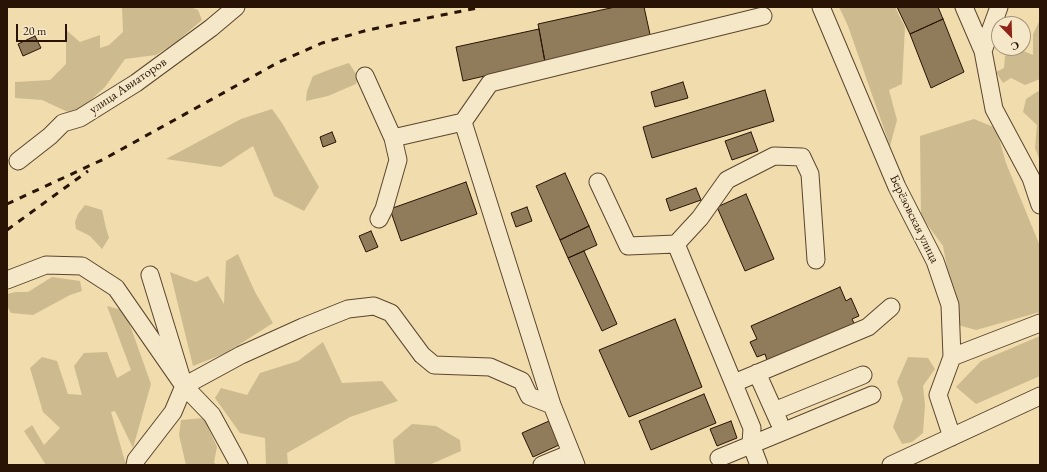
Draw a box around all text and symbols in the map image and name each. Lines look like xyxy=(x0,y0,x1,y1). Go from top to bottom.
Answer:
scale bar xyxy=(18,16,69,42)
north arrow xyxy=(991,16,1031,56)
text: 20 m xyxy=(23,23,46,39)
text: С xyxy=(1009,38,1022,54)
street label: улица Авиаторов xyxy=(86,54,170,118)
street label: Берёзовская улица xyxy=(886,172,942,266)

